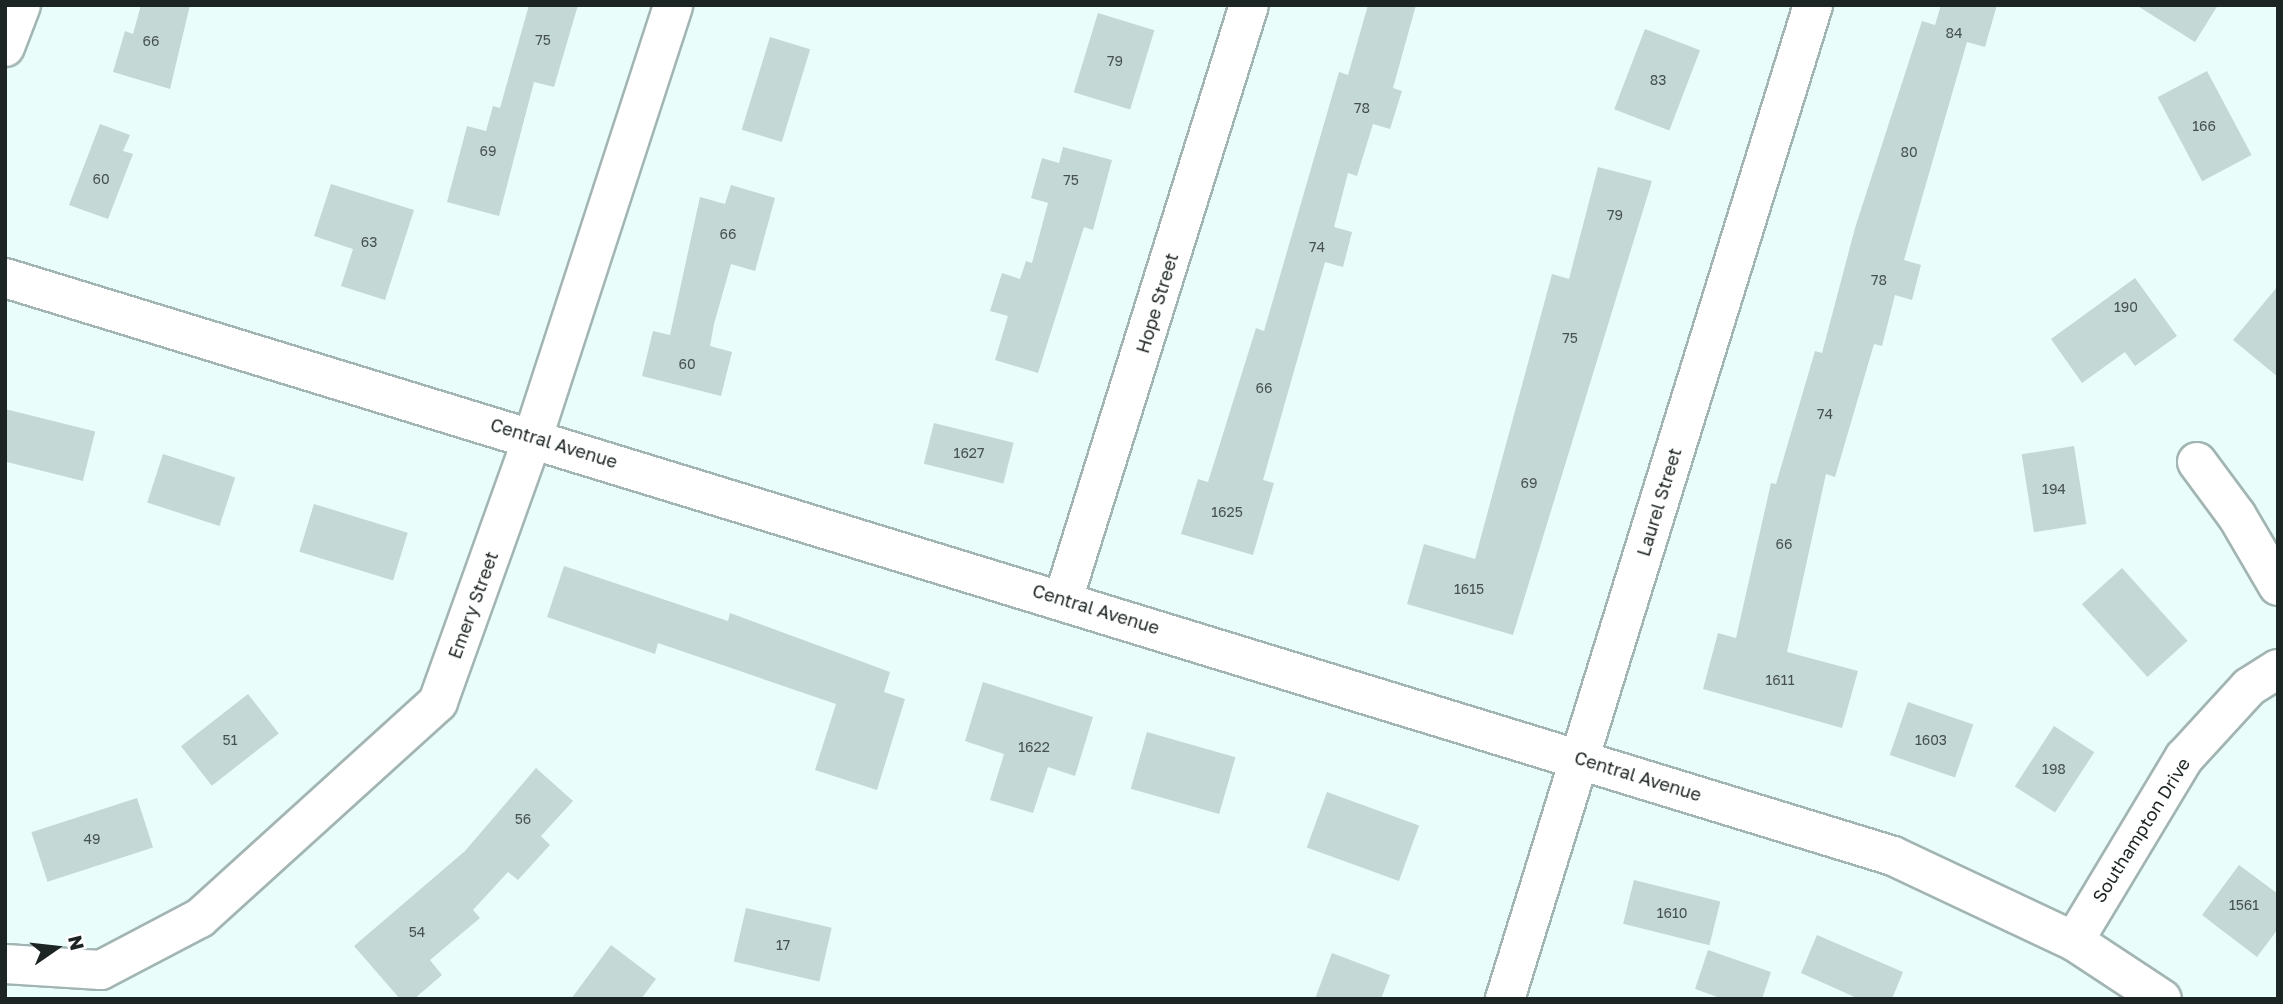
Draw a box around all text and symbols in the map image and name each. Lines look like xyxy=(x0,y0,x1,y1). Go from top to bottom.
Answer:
house number: 84 xyxy=(1945,25,1963,41)
house number: 75 xyxy=(535,32,551,48)
house number: 66 xyxy=(143,33,159,49)
house number: 79 xyxy=(1107,53,1123,69)
house number: 83 xyxy=(1650,72,1666,88)
house number: 78 xyxy=(1354,100,1370,116)
house number: 166 xyxy=(2192,118,2216,134)
house number: 69 xyxy=(480,143,496,159)
house number: 80 xyxy=(1900,144,1918,160)
house number: 60 xyxy=(92,171,110,187)
house number: 75 xyxy=(1063,172,1079,188)
house number: 79 xyxy=(1607,207,1623,223)
house number: 66 xyxy=(720,226,736,242)
house number: 63 xyxy=(361,234,377,250)
house number: 74 xyxy=(1309,239,1325,255)
street label: Hope Street xyxy=(1132,250,1182,356)
house number: 78 xyxy=(1871,272,1887,288)
house number: 190 xyxy=(2114,299,2138,315)
house number: 75 xyxy=(1562,330,1578,346)
house number: 60 xyxy=(678,356,696,372)
house number: 66 xyxy=(1256,380,1272,396)
house number: 74 xyxy=(1817,406,1833,422)
street label: Central Avenue xyxy=(488,413,620,473)
house number: 1627 xyxy=(954,445,984,461)
street label: Laurel Street xyxy=(1632,445,1686,559)
house number: 69 xyxy=(1521,475,1537,491)
house number: 194 xyxy=(2042,481,2066,497)
house number: 1625 xyxy=(1211,504,1243,520)
house number: 66 xyxy=(1776,536,1792,552)
street label: Emery Street xyxy=(444,548,502,662)
street label: Central Avenue xyxy=(1030,579,1162,639)
house number: 1615 xyxy=(1454,581,1484,597)
house number: 1611 xyxy=(1766,672,1794,688)
house number: 51 xyxy=(223,732,237,748)
house number: 1603 xyxy=(1915,732,1947,748)
house number: 1622 xyxy=(1018,739,1050,755)
street label: Central Avenue xyxy=(1572,746,1704,806)
street label: Southampton Drive xyxy=(2088,754,2194,906)
house number: 198 xyxy=(2042,761,2066,777)
house number: 56 xyxy=(515,811,531,827)
house number: 49 xyxy=(83,831,101,847)
house number: 1561 xyxy=(2229,897,2259,913)
house number: 1610 xyxy=(1657,905,1687,921)
north arrow xyxy=(21,913,91,983)
house number: 54 xyxy=(409,924,425,940)
text: N xyxy=(64,933,90,953)
house number: 17 xyxy=(776,937,790,953)

